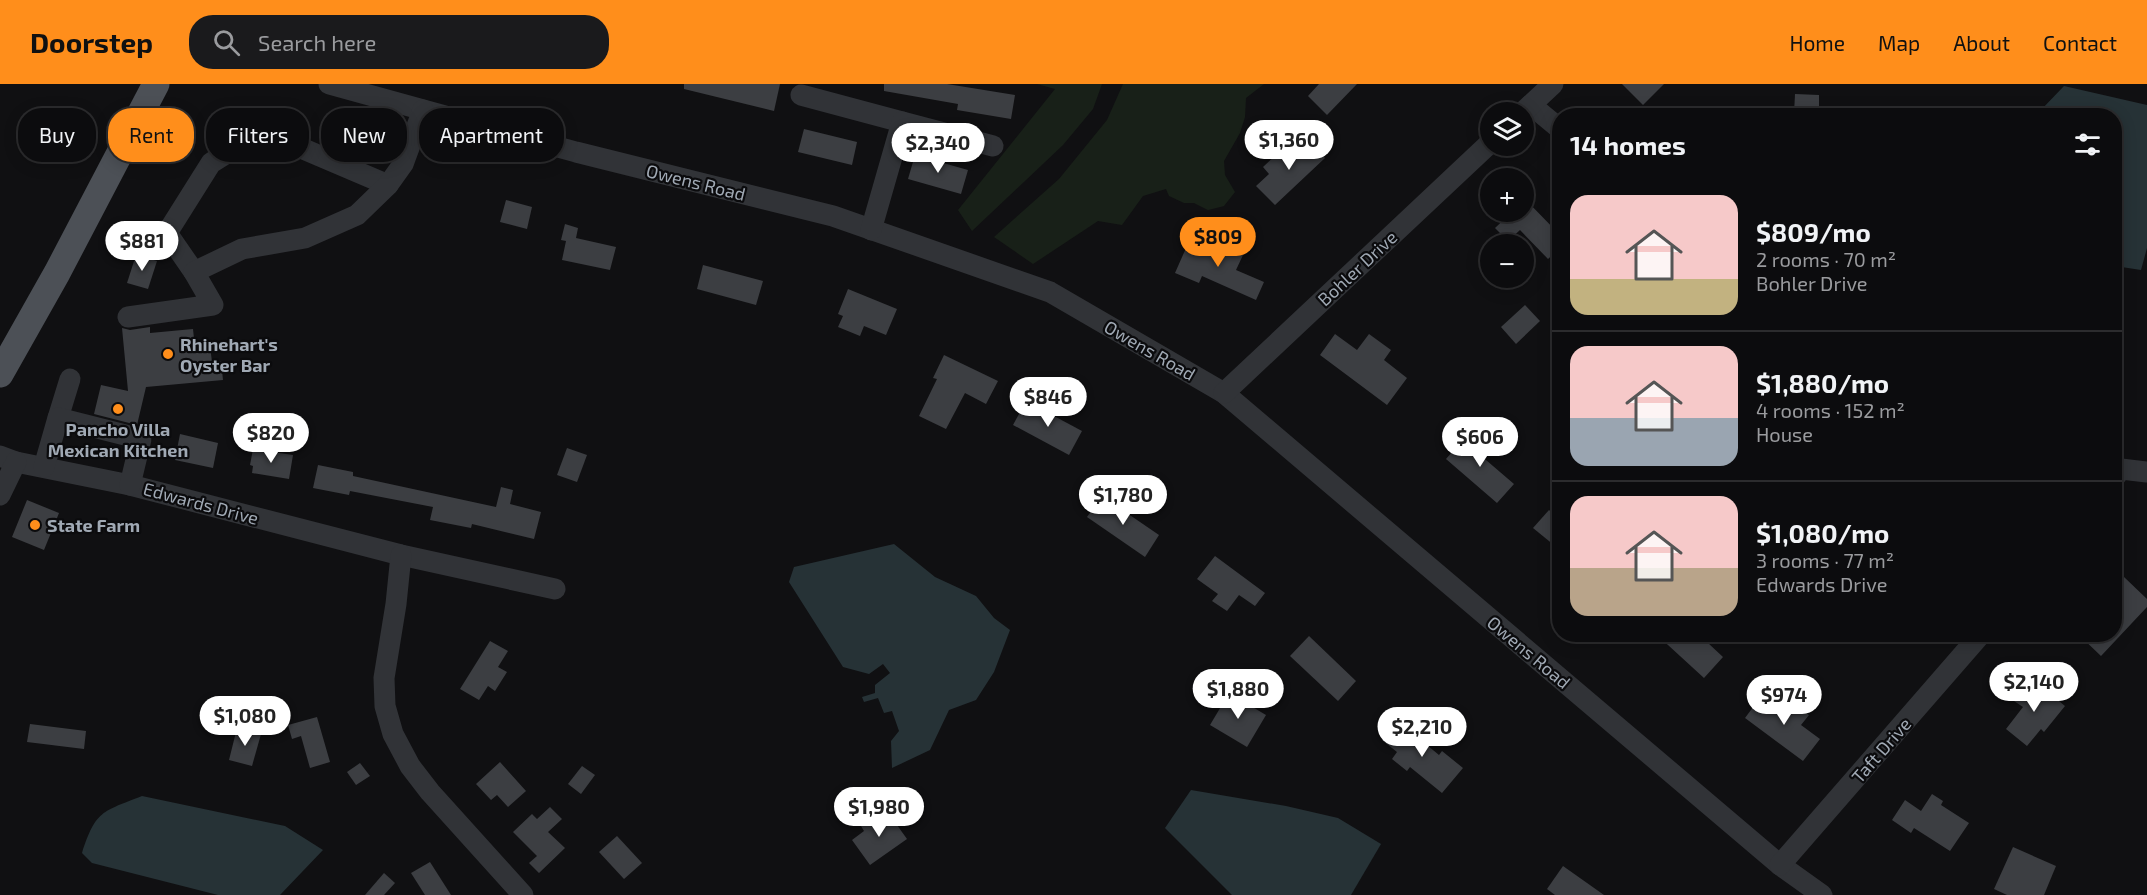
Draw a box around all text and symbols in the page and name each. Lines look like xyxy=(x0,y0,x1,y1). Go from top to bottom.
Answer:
search box xyxy=(189,15,609,69)
text: Doorstep xyxy=(30,25,153,59)
icon: search xyxy=(210,26,243,59)
text: Search here xyxy=(258,29,376,55)
text: Home xyxy=(1789,30,1845,55)
text: Map xyxy=(1878,30,1920,55)
text: About xyxy=(1953,30,2010,55)
text: Contact xyxy=(2043,30,2117,55)
map controls xyxy=(1480,102,1534,288)
button: layers xyxy=(1480,102,1534,156)
chip: Buy xyxy=(18,108,96,162)
chip: Rent xyxy=(108,108,194,162)
chip: Filters xyxy=(206,108,309,162)
chip: New xyxy=(321,108,407,162)
chip: Apartment xyxy=(419,108,564,162)
pin: $1,360 xyxy=(1240,120,1338,171)
pin: $2,340 xyxy=(889,123,987,174)
text: $1,360 xyxy=(1259,127,1319,151)
icon: filters xyxy=(2071,128,2104,161)
text: 14 homes xyxy=(1570,129,1686,160)
text: $2,340 xyxy=(906,130,970,154)
street label: Owens Road xyxy=(644,159,748,205)
button: + xyxy=(1480,168,1534,222)
text: $809/mo xyxy=(1756,216,1871,247)
pin: $809 xyxy=(1182,217,1254,268)
icon: home xyxy=(1618,219,1690,291)
pin: $881 xyxy=(106,221,178,272)
text: $809 xyxy=(1194,224,1242,248)
street label: Bohler Drive xyxy=(1313,226,1401,310)
text: $881 xyxy=(119,228,165,252)
button: − xyxy=(1480,234,1534,288)
text: 2 rooms · 70 m² xyxy=(1756,247,1896,271)
text: Bohler Drive xyxy=(1756,271,1868,295)
street label: Owens Road xyxy=(1101,315,1199,385)
place label: Rhinehart's Oyster Bar xyxy=(180,333,278,376)
marker: Rhinehart's Oyster Bar xyxy=(161,347,175,361)
text: $1,880/mo xyxy=(1756,367,1889,398)
icon: home xyxy=(1618,370,1690,442)
pin: $846 xyxy=(1012,377,1084,428)
text: $846 xyxy=(1024,384,1072,408)
text: 4 rooms · 152 m² xyxy=(1756,398,1905,422)
marker: Pancho Villa Mexican Kitchen xyxy=(111,402,125,416)
pin: $820 xyxy=(235,413,307,464)
pin: $606 xyxy=(1444,417,1516,468)
place label: Pancho Villa Mexican Kitchen xyxy=(48,418,188,461)
text: $820 xyxy=(247,420,295,444)
text: House xyxy=(1756,422,1813,446)
text: $606 xyxy=(1456,424,1504,448)
pin: $1,780 xyxy=(1074,475,1172,526)
street label: Edwards Drive xyxy=(141,477,261,529)
text: $1,780 xyxy=(1093,482,1153,506)
place label: State Farm xyxy=(47,514,140,536)
text: $1,080/mo xyxy=(1756,517,1889,548)
marker: State Farm xyxy=(28,518,42,532)
icon: home xyxy=(1618,520,1690,592)
text: 3 rooms · 77 m² xyxy=(1756,548,1894,572)
text: Edwards Drive xyxy=(1756,572,1887,596)
street label: Owens Road xyxy=(1483,611,1575,693)
pin: $2,140 xyxy=(1985,662,2083,713)
pin: $1,880 xyxy=(1189,669,1287,720)
text: $2,140 xyxy=(2003,669,2065,693)
pin: $974 xyxy=(1748,675,1820,726)
text: $1,880 xyxy=(1207,676,1269,700)
text: $974 xyxy=(1761,682,1807,706)
pin: $1,080 xyxy=(196,696,294,747)
text: $1,080 xyxy=(214,703,276,727)
pin: $2,210 xyxy=(1373,707,1471,758)
street label: Taft Drive xyxy=(1847,713,1915,787)
text: $2,210 xyxy=(1392,714,1452,738)
pin: $1,980 xyxy=(830,787,928,838)
text: $1,980 xyxy=(848,794,910,818)

